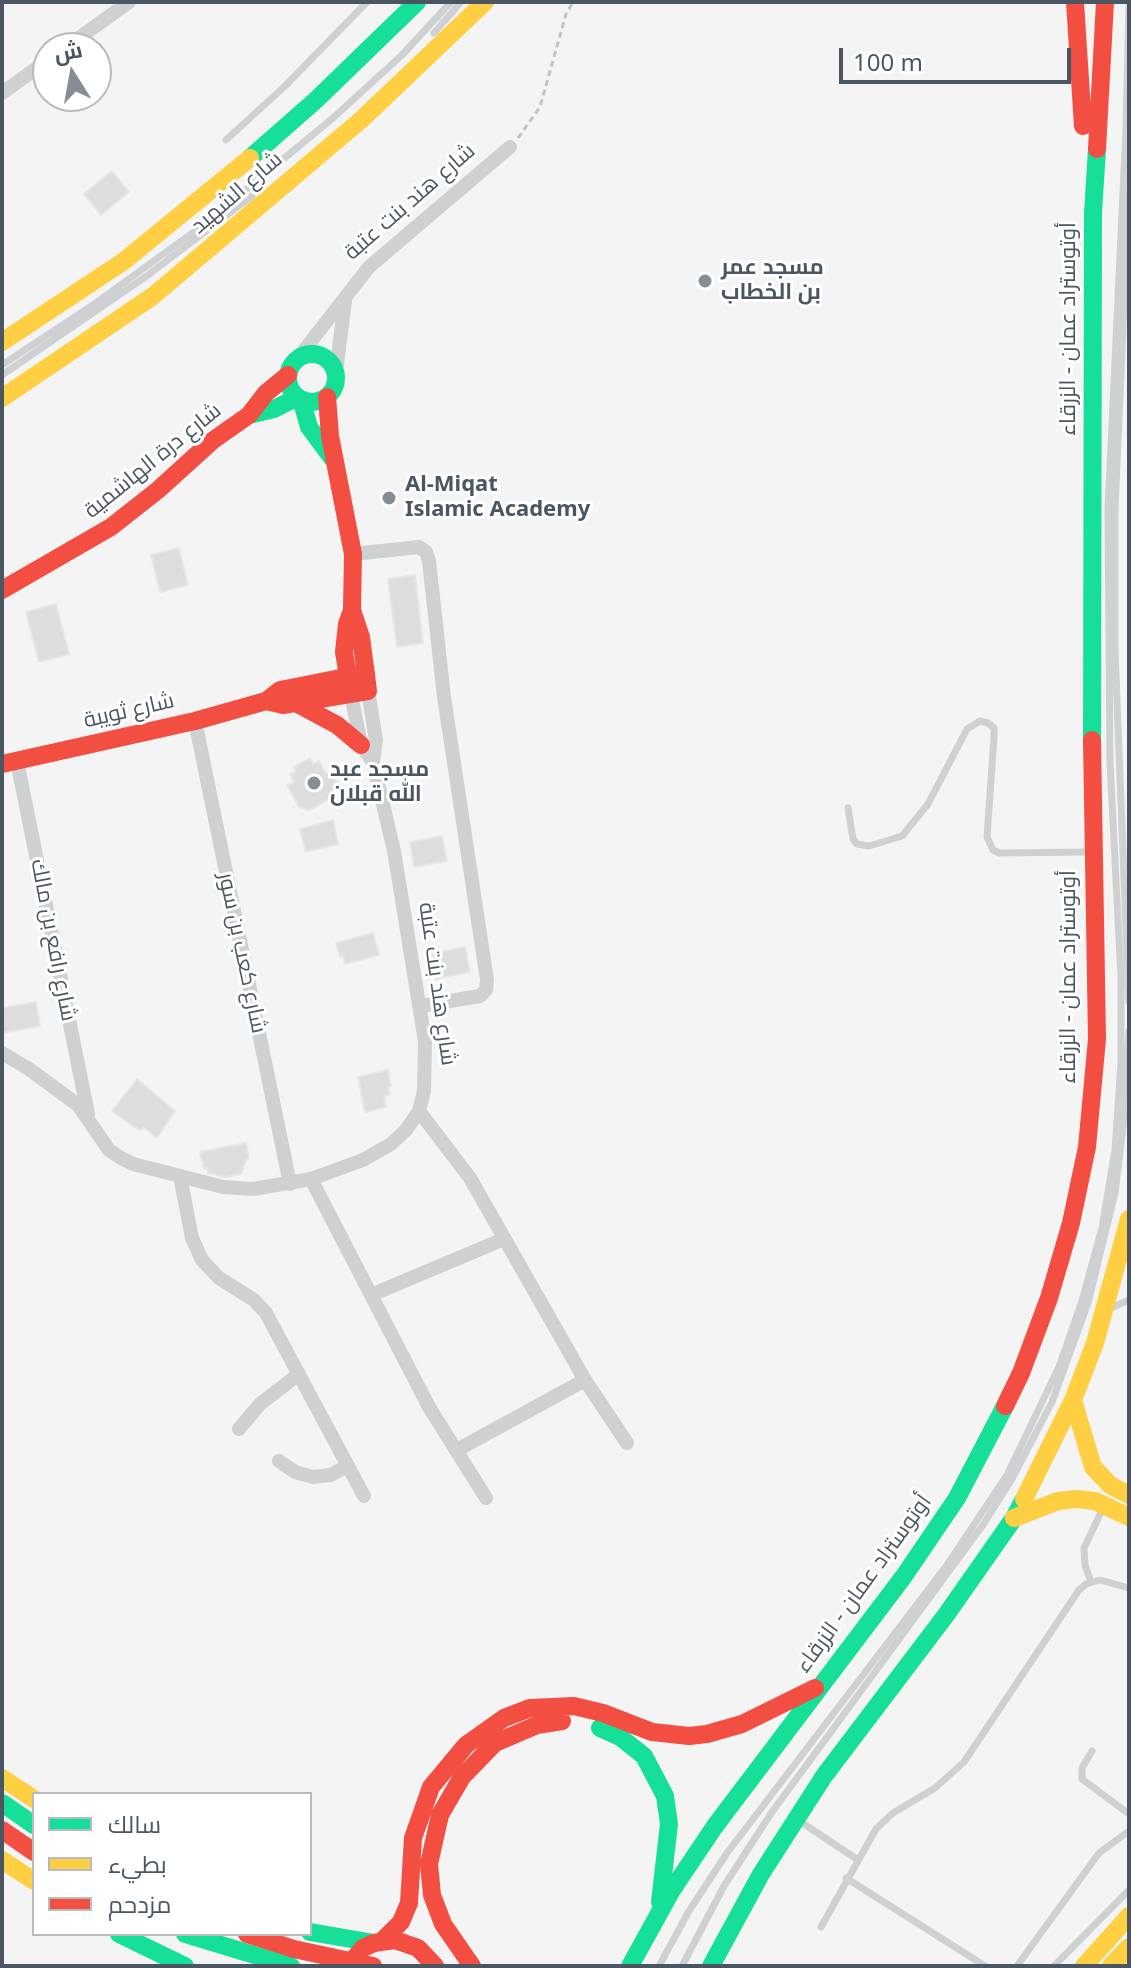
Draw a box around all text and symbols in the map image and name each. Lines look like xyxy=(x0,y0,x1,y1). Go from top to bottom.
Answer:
north arrow xyxy=(32,32,112,112)
scale bar xyxy=(843,32,1075,82)
text: ش xyxy=(51,33,85,68)
text: 100 m xyxy=(853,45,923,78)
street label: شارع هند بنت عتبة xyxy=(339,138,481,266)
street label: شارع الشهيد xyxy=(186,146,288,240)
street label: أوتوستراد عمان - الزرقاء xyxy=(1056,222,1082,436)
place label: مسجد عمر بن الخطاب xyxy=(721,255,824,306)
marker: مسجد عمر بن الخطاب xyxy=(696,272,714,290)
street label: شارع درة الهاشمية xyxy=(79,398,227,524)
place label: Al-Miqat Islamic Academy xyxy=(405,472,590,524)
marker: Al-Miqat Islamic Academy xyxy=(380,489,398,507)
street label: شارع ثويبة xyxy=(81,688,177,734)
place label: مسجد عبد الله قبلان xyxy=(330,757,429,808)
marker: مسجد عبد الله قبلان xyxy=(305,774,323,792)
street label: شارع رافع بن مالك xyxy=(24,857,82,1023)
street label: شارع كعب بن سور xyxy=(212,870,272,1036)
street label: أوتوستراد عمان - الزرقاء xyxy=(1056,870,1082,1084)
street label: شارع هند بنت عتبة xyxy=(412,901,462,1067)
street label: أوتوستراد عمان - الزرقاء xyxy=(791,1490,937,1678)
legend xyxy=(32,1792,312,1936)
text: سالك xyxy=(108,1807,161,1840)
text: بطيء xyxy=(108,1847,167,1880)
text: مزدحم xyxy=(108,1887,171,1920)

